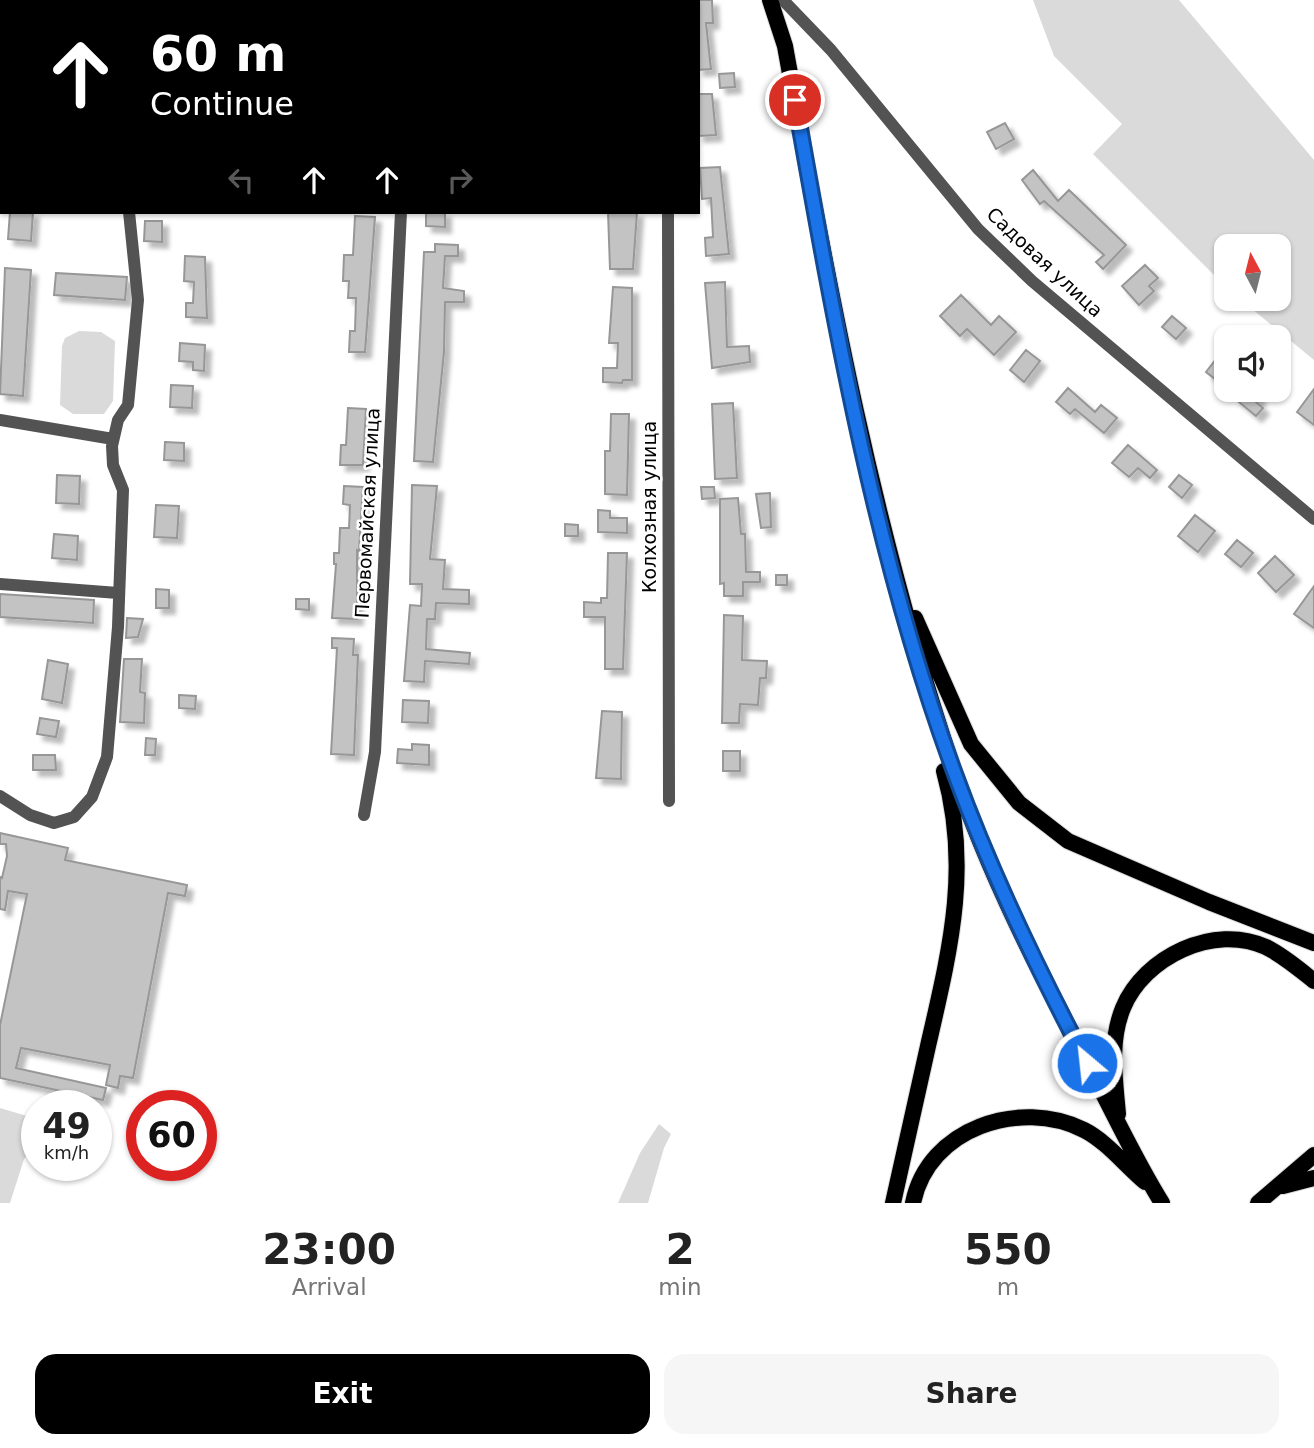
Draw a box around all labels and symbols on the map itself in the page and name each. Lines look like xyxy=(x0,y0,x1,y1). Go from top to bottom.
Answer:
pin xyxy=(765,70,825,130)
street label: Садовая улица xyxy=(983,203,1107,321)
north arrow xyxy=(1214,234,1292,312)
street label: Первомайская улица xyxy=(351,407,383,619)
street label: Колхозная улица xyxy=(638,421,660,593)
position arrow xyxy=(1050,1026,1124,1100)
speed limit sign: 60 xyxy=(126,1090,217,1181)

